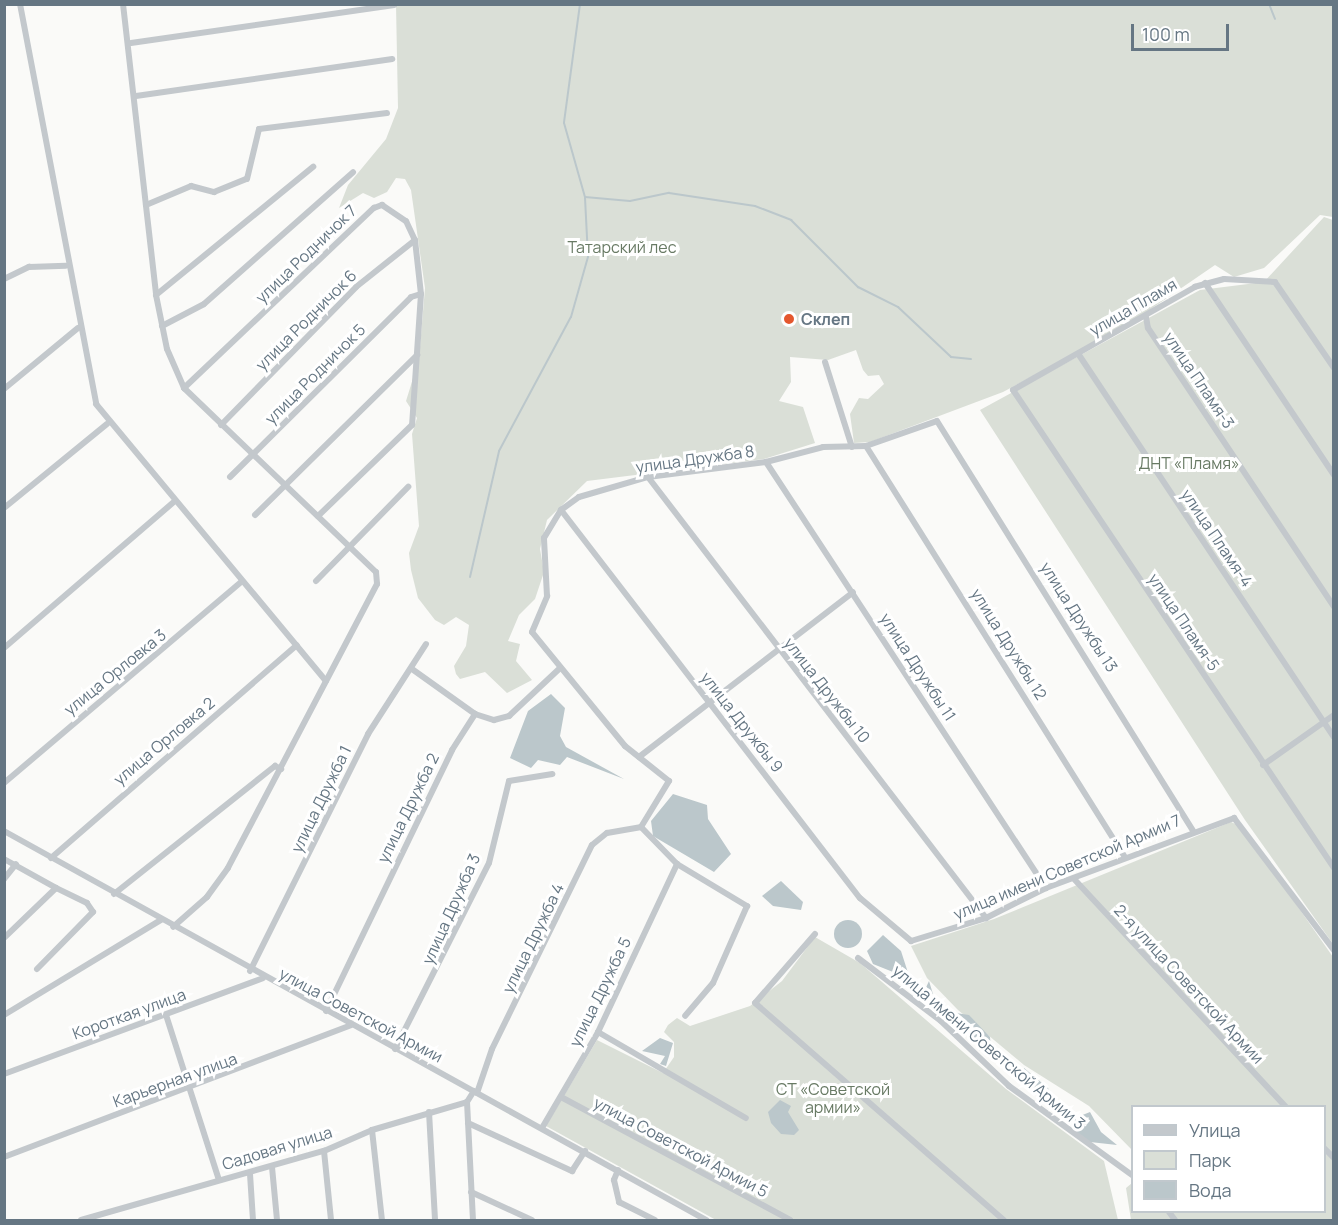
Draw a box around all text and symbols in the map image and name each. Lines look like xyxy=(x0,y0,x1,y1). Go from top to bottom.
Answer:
scale bar xyxy=(1134,12,1232,50)
text: 100 m xyxy=(1142,22,1190,46)
street label: улица Родничок 7 xyxy=(251,201,361,307)
park label: Татарский лес xyxy=(567,237,677,257)
street label: улица Родничок 6 xyxy=(252,266,360,374)
street label: улица Пламя xyxy=(1086,274,1180,340)
place label: Склеп xyxy=(801,309,850,329)
marker: Склеп xyxy=(782,312,796,326)
street label: улица Родничок 5 xyxy=(261,320,369,428)
street label: улица Пламя-3 xyxy=(1160,328,1238,432)
street label: улица Дружба 8 xyxy=(634,441,756,477)
park label: ДНТ «Пламя» xyxy=(1138,453,1240,473)
street label: улица Пламя-4 xyxy=(1177,485,1257,591)
street label: улица Дружбы 13 xyxy=(1036,558,1122,676)
street label: улица Пламя-5 xyxy=(1144,570,1224,674)
street label: улица Дружбы 12 xyxy=(967,585,1051,703)
street label: улица Дружбы 11 xyxy=(876,609,960,725)
street label: улица Орловка 3 xyxy=(60,625,170,719)
street label: улица Дружбы 10 xyxy=(780,634,874,746)
street label: улица Дружбы 9 xyxy=(697,668,787,776)
street label: улица Орловка 2 xyxy=(110,693,218,789)
street label: улица Дружба 1 xyxy=(287,742,355,856)
street label: улица Дружба 2 xyxy=(373,750,443,866)
street label: улица имени Советской Армии 7 xyxy=(951,810,1183,924)
street label: улица Дружба 3 xyxy=(418,851,484,967)
street label: улица Дружба 4 xyxy=(498,880,568,996)
street label: 2-я улица Советской Армии xyxy=(1110,901,1268,1067)
street label: улица Дружба 5 xyxy=(565,934,635,1050)
street label: улица имени Советской Армии 3 xyxy=(889,961,1089,1133)
street label: улица Советской Армии xyxy=(276,964,446,1066)
street label: Короткая улица xyxy=(70,985,188,1043)
street label: Карьерная улица xyxy=(110,1049,240,1111)
park label: СТ «Советской армии» xyxy=(776,1079,890,1117)
street label: улица Советской Армии 5 xyxy=(590,1093,772,1201)
legend xyxy=(1131,1105,1326,1213)
text: Улица xyxy=(1189,1118,1241,1142)
street label: Садовая улица xyxy=(220,1122,334,1174)
text: Парк xyxy=(1189,1148,1231,1172)
text: Вода xyxy=(1189,1178,1231,1202)

